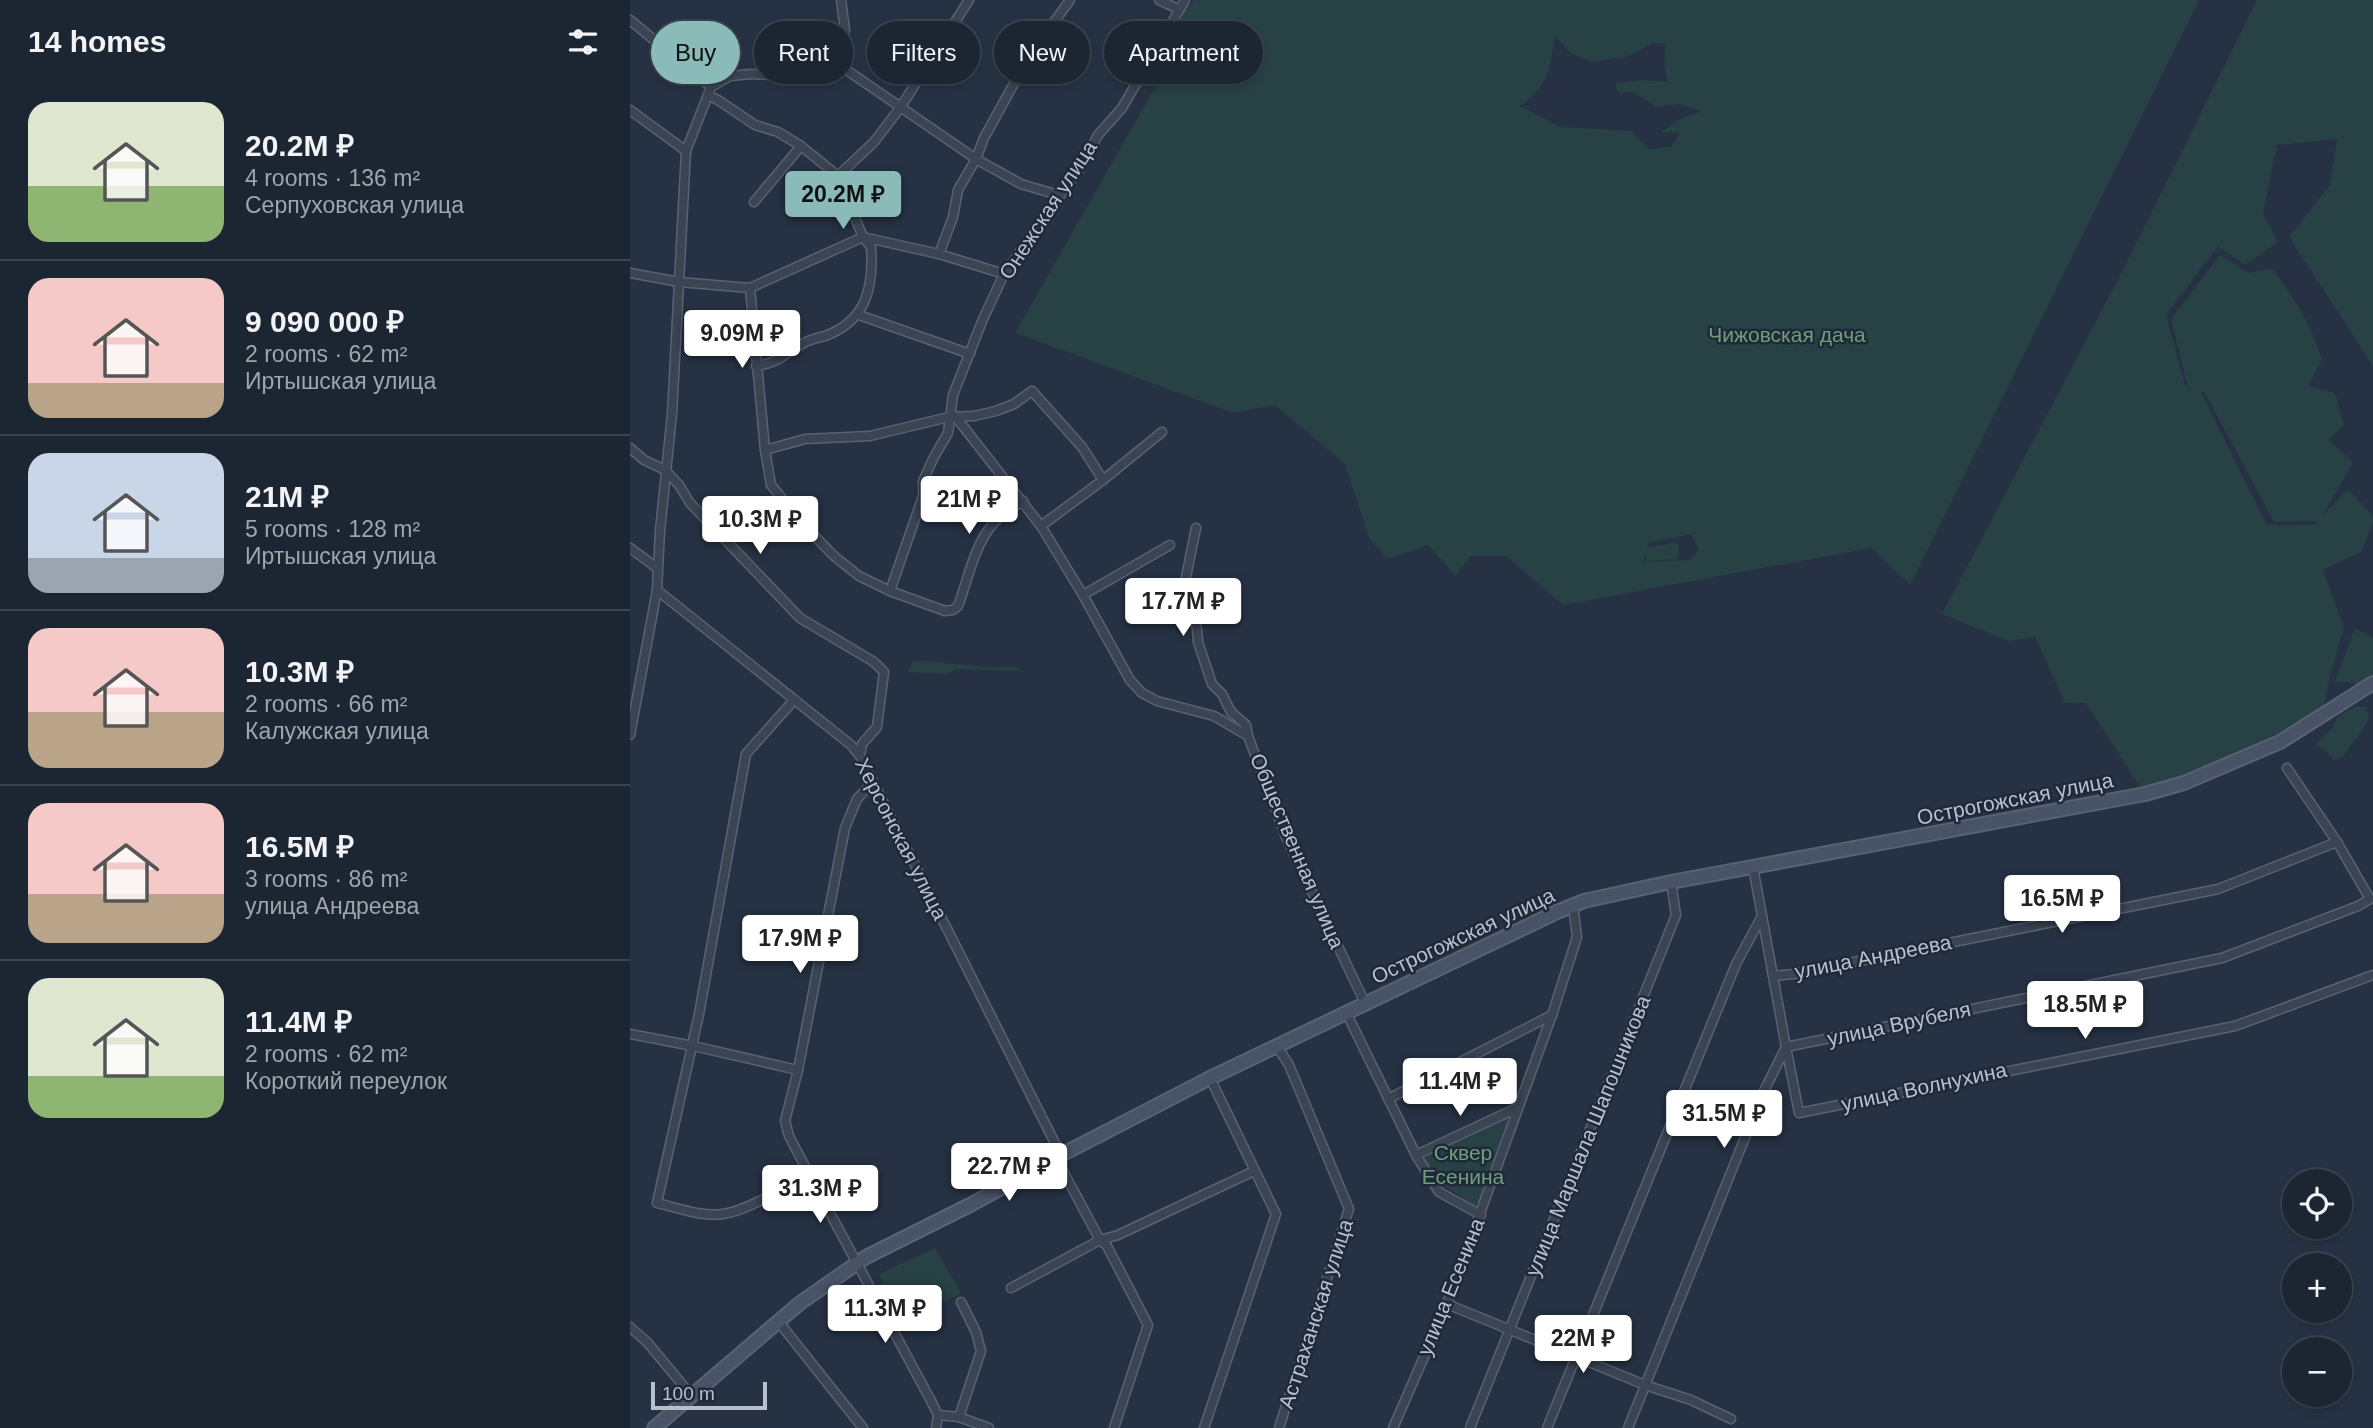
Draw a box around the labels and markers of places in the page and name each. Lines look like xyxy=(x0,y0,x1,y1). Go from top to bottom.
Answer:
pin: 20.2M ₽ xyxy=(778,172,908,231)
pin: 9.09M ₽ xyxy=(677,310,807,370)
pin: 21M ₽ xyxy=(920,476,1018,536)
pin: 10.3M ₽ xyxy=(695,496,825,556)
pin: 17.7M ₽ xyxy=(1118,578,1248,638)
pin: 16.5M ₽ xyxy=(1997,876,2127,935)
pin: 17.9M ₽ xyxy=(735,916,865,975)
pin: 18.5M ₽ xyxy=(2020,982,2150,1041)
pin: 11.4M ₽ xyxy=(1395,1058,1525,1118)
pin: 31.5M ₽ xyxy=(1659,1090,1789,1150)
pin: 22.7M ₽ xyxy=(944,1144,1074,1203)
pin: 31.3M ₽ xyxy=(755,1166,885,1225)
pin: 11.3M ₽ xyxy=(820,1286,950,1345)
pin: 22M ₽ xyxy=(1534,1316,1632,1375)

